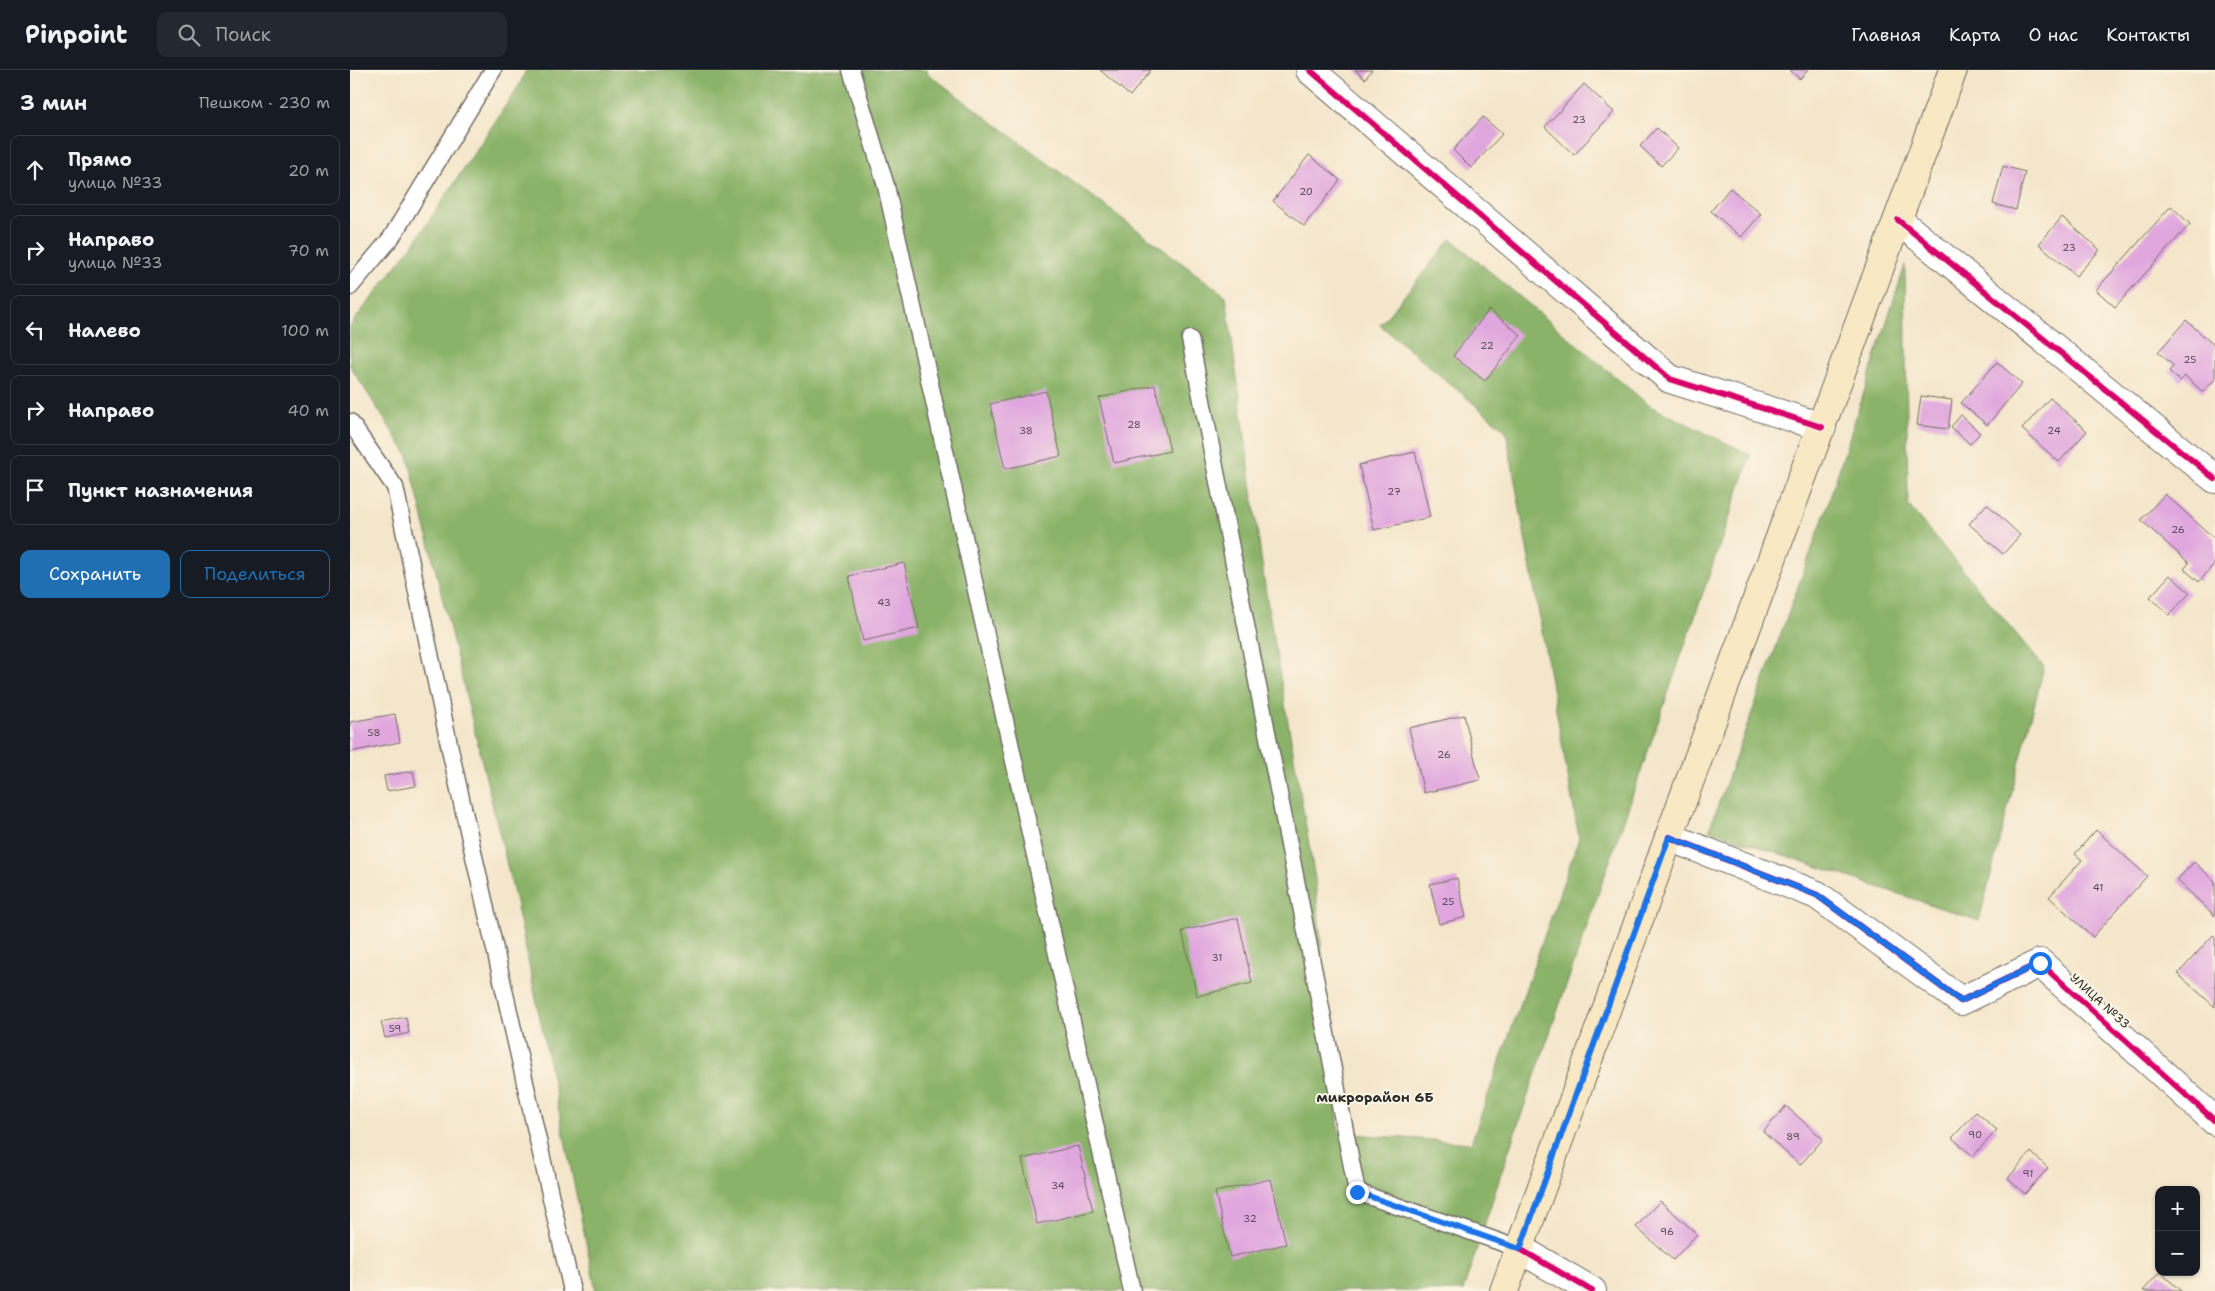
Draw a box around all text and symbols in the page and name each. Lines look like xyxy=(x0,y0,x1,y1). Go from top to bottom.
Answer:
search box xyxy=(157,12,507,57)
text: Pinpoint xyxy=(25,19,127,51)
icon: search xyxy=(175,21,203,49)
text: Поиск xyxy=(215,22,271,47)
text: Главная xyxy=(1851,23,1921,47)
text: Карта xyxy=(1949,23,2001,47)
text: О нас xyxy=(2029,23,2078,47)
text: Контакты xyxy=(2106,23,2190,47)
text: 3 мин xyxy=(20,89,87,117)
text: Пешком · 230 m xyxy=(199,92,330,113)
house number: 23 xyxy=(1572,113,1586,126)
text: Прямо xyxy=(68,147,132,172)
icon: ahead xyxy=(21,156,49,184)
text: 20 m xyxy=(288,160,329,181)
text: улица №33 xyxy=(68,172,162,193)
house number: 20 xyxy=(1299,185,1313,198)
text: Направо xyxy=(68,227,154,252)
icon: right xyxy=(21,236,49,264)
text: 70 m xyxy=(288,240,329,261)
house number: 23 xyxy=(2062,241,2076,254)
text: улица №33 xyxy=(68,252,162,273)
icon: left xyxy=(21,316,49,344)
text: Налево xyxy=(68,318,141,343)
text: 100 m xyxy=(281,320,329,341)
house number: 22 xyxy=(1480,339,1494,352)
house number: 25 xyxy=(2184,353,2196,366)
icon: right xyxy=(21,396,49,424)
text: Направо xyxy=(68,398,154,423)
text: 40 m xyxy=(287,400,329,421)
house number: 28 xyxy=(1127,418,1141,431)
house number: 38 xyxy=(1019,424,1033,437)
house number: 24 xyxy=(2047,424,2061,437)
icon: arrive xyxy=(21,476,49,504)
text: Пункт назначения xyxy=(68,478,253,503)
house number: 27 xyxy=(1387,485,1401,498)
house number: 26 xyxy=(2171,523,2185,536)
button: Сохранить xyxy=(20,550,170,598)
button: Поделиться xyxy=(180,550,330,598)
house number: 43 xyxy=(877,596,891,609)
house number: 58 xyxy=(368,726,380,739)
house number: 26 xyxy=(1437,748,1451,761)
house number: 41 xyxy=(2093,881,2103,894)
house number: 25 xyxy=(1442,895,1454,908)
house number: 31 xyxy=(1212,951,1222,964)
route start xyxy=(2029,952,2052,975)
street label: УЛИЦА №33 xyxy=(2067,970,2133,1032)
house number: 59 xyxy=(389,1022,401,1035)
district label: микрорайон 6Б xyxy=(1316,1088,1434,1106)
house number: 90 xyxy=(1968,1128,1982,1141)
house number: 89 xyxy=(1786,1130,1800,1143)
house number: 91 xyxy=(2023,1167,2033,1180)
house number: 34 xyxy=(1051,1179,1065,1192)
route end xyxy=(1346,1181,1369,1204)
map controls xyxy=(2155,1186,2200,1276)
button: + xyxy=(2155,1186,2200,1231)
house number: 32 xyxy=(1243,1212,1257,1225)
house number: 96 xyxy=(1660,1225,1674,1238)
button: − xyxy=(2155,1231,2200,1276)

